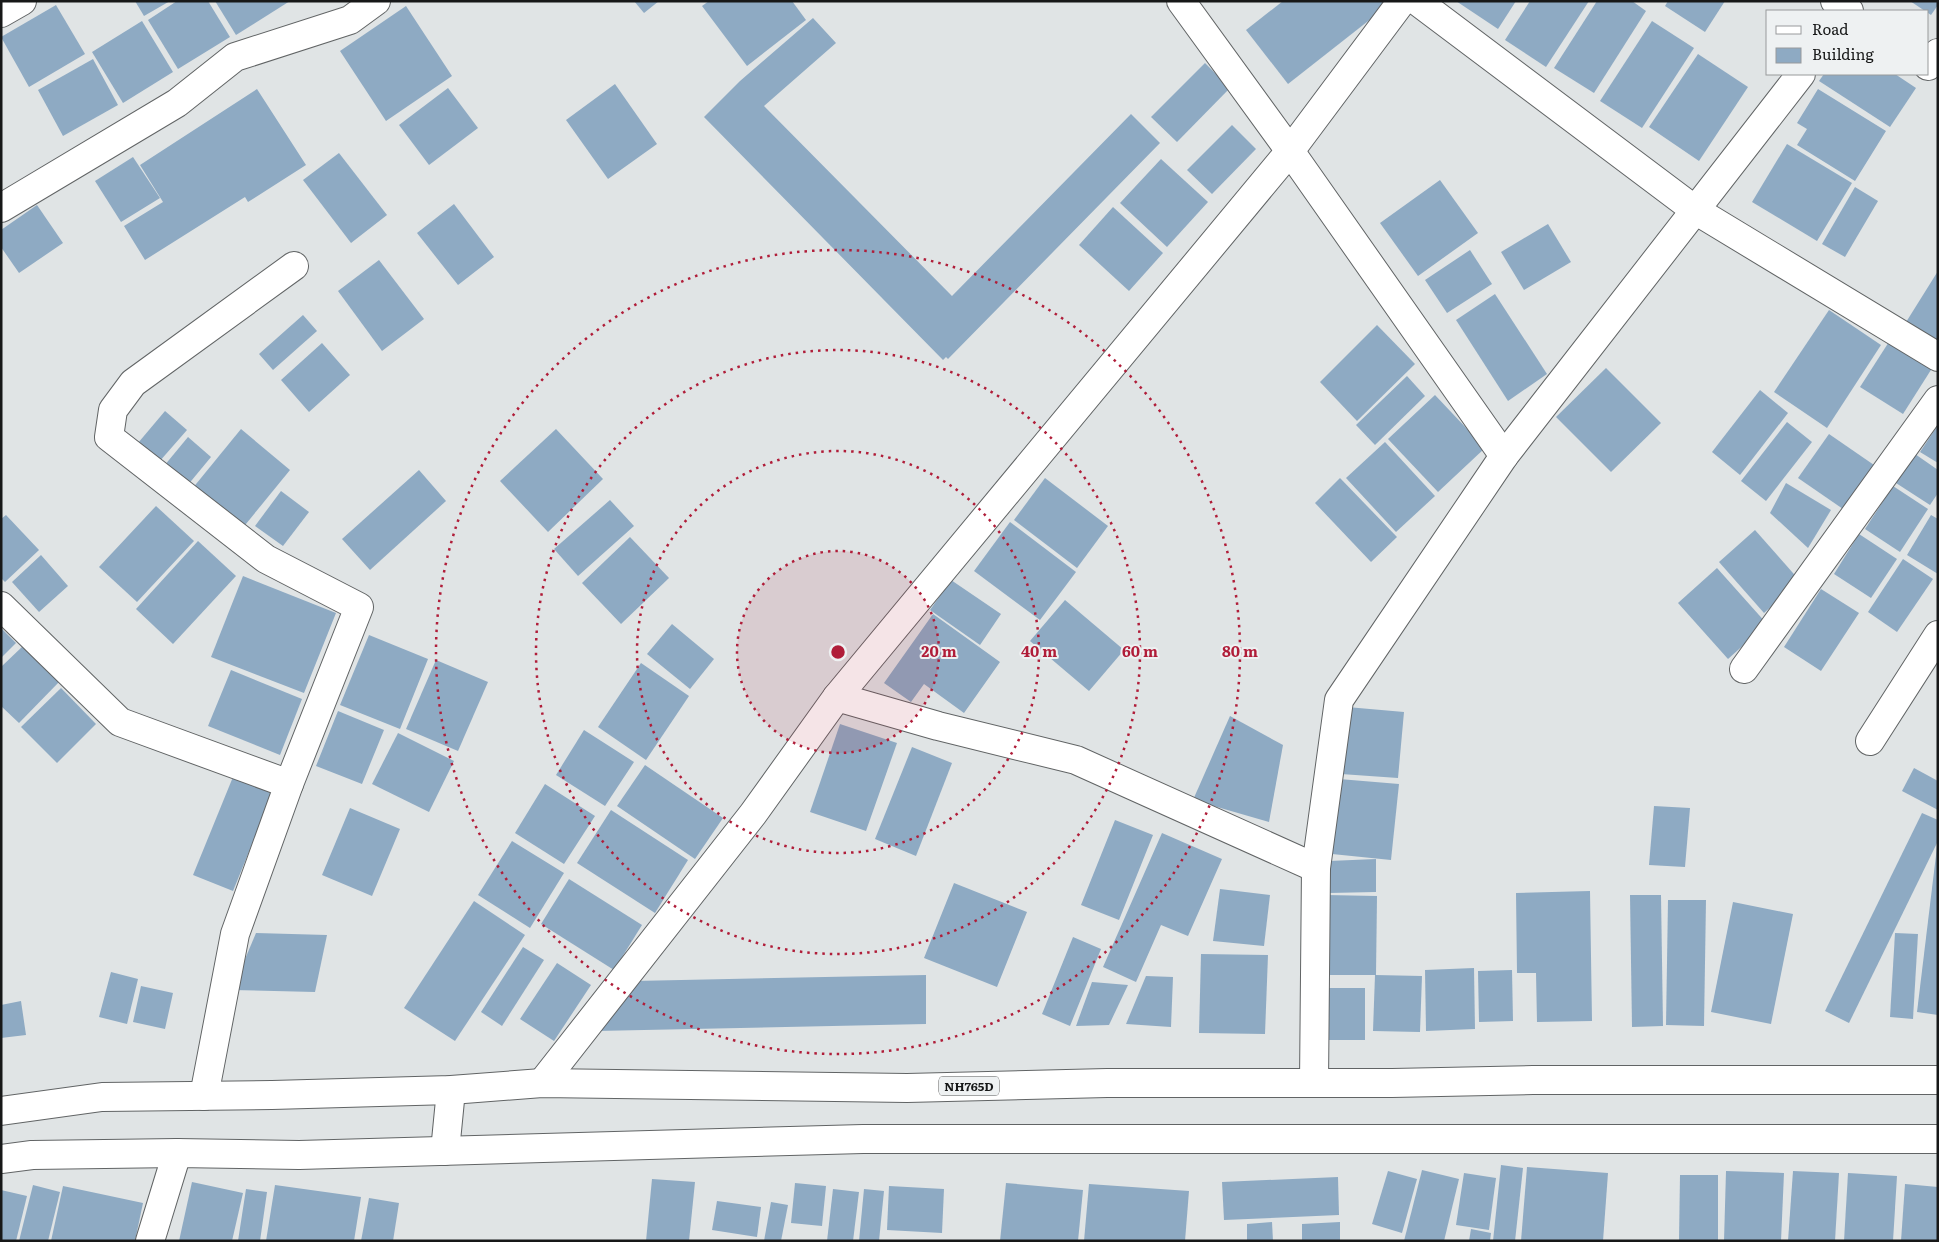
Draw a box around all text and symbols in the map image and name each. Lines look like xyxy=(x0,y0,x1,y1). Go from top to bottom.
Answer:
legend xyxy=(1766,10,1929,75)
text: Road xyxy=(1812,17,1848,40)
text: Building xyxy=(1812,42,1874,65)
text: 20 m xyxy=(921,639,957,662)
text: 40 m xyxy=(1021,639,1057,662)
text: 60 m xyxy=(1122,639,1158,662)
text: 80 m xyxy=(1222,639,1258,662)
centre of rings xyxy=(829,643,847,661)
road number: NH765D xyxy=(939,1076,999,1096)

